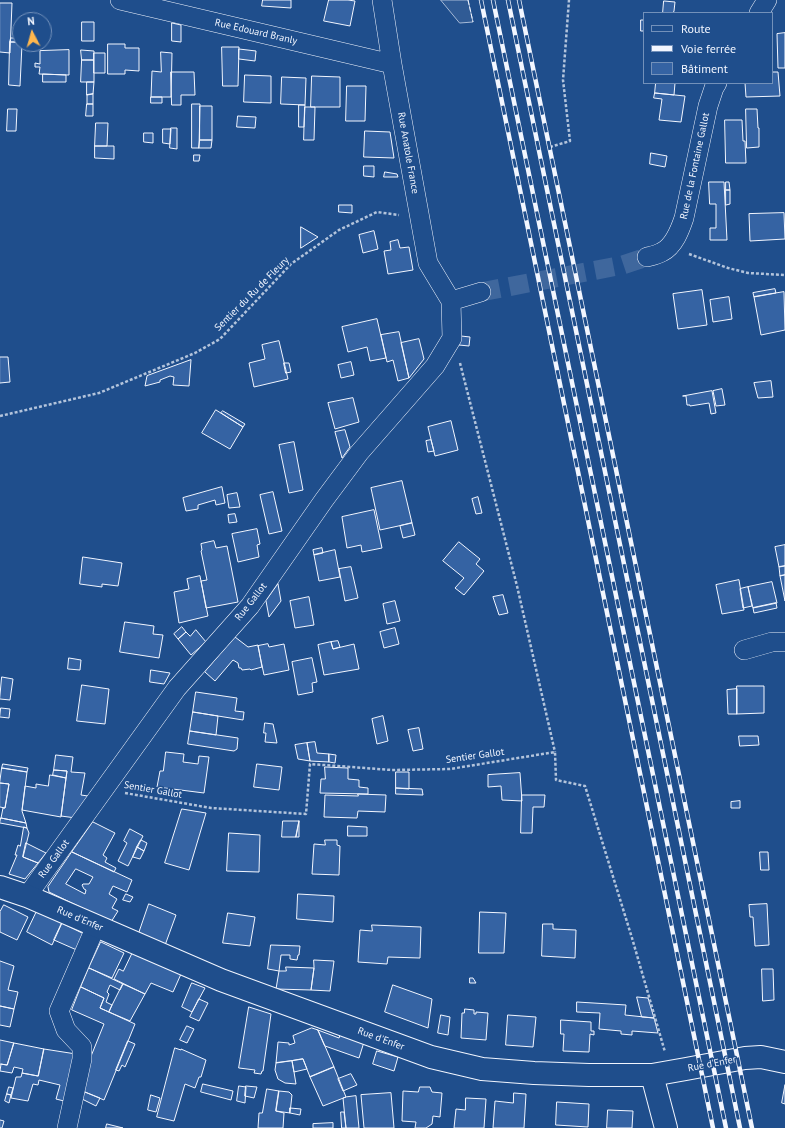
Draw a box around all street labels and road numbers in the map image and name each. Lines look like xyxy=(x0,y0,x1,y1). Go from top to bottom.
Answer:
street label: Rue Edouard Branly xyxy=(214,17,298,47)
street label: Rue Anatole France xyxy=(395,111,421,195)
street label: Rue de la Fontaine Gallot xyxy=(678,112,712,220)
street label: Sentier du Ru de Fleury xyxy=(212,254,292,334)
street label: Rue Gallot xyxy=(233,581,269,623)
street label: Sentier Gallot xyxy=(445,746,505,766)
street label: Sentier Gallot xyxy=(123,779,183,801)
street label: Rue Gallot xyxy=(36,837,72,881)
street label: Rue d'Enfer xyxy=(55,904,105,934)
street label: Rue d'Enfer xyxy=(356,1025,406,1053)
street label: Rue d'Enfer xyxy=(687,1053,737,1075)

